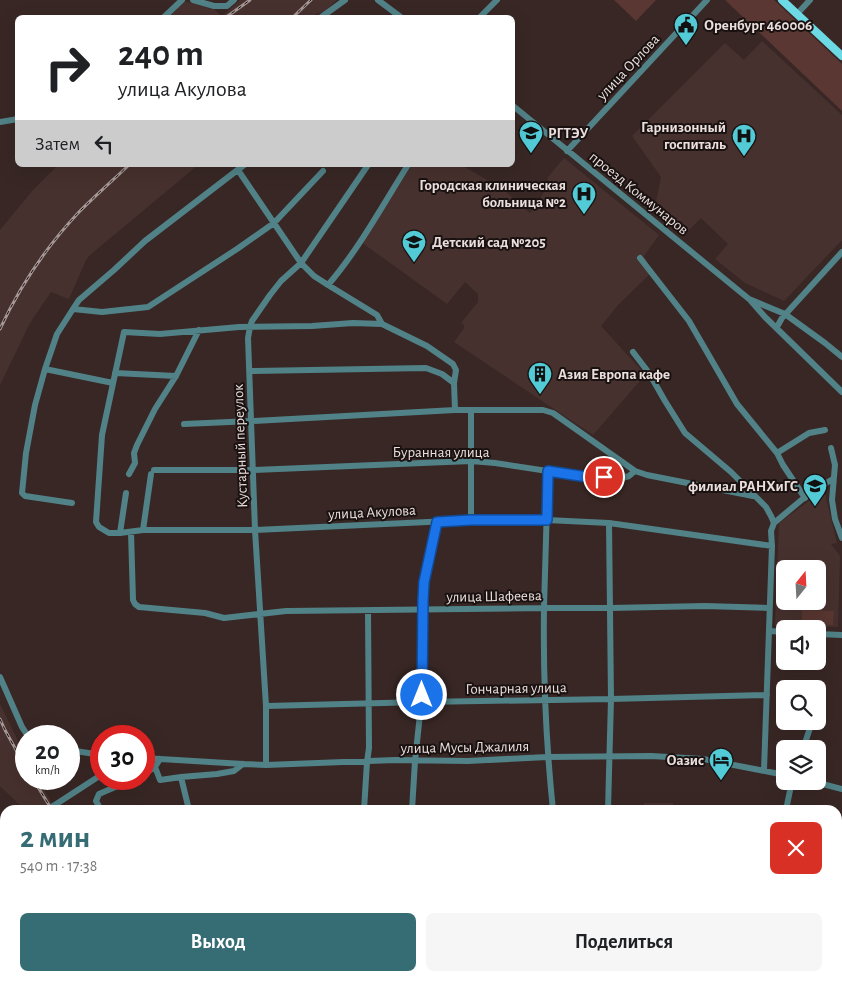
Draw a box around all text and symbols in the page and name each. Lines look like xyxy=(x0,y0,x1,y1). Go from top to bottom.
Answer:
public building icon: Оренбург 460006 xyxy=(673,12,699,46)
place label: Оренбург 460006 xyxy=(704,18,812,33)
street label: улица Орлова xyxy=(594,32,662,104)
icon: right xyxy=(35,35,100,100)
text: 240 m xyxy=(118,37,204,72)
text: улица Акулова xyxy=(118,78,247,100)
school or university icon: РГТЭУ xyxy=(518,120,544,154)
place label: Гарнизонный госпиталь xyxy=(641,120,726,152)
hospital icon: Гарнизонный госпиталь xyxy=(731,123,757,157)
place label: РГТЭУ xyxy=(548,126,588,141)
icon: left xyxy=(90,130,118,158)
text: Затем xyxy=(35,135,80,154)
street label: проезд Коммунаров xyxy=(586,149,691,238)
place label: Городская клиническая больница №2 xyxy=(419,178,566,210)
hospital icon: Городская клиническая больница №2 xyxy=(571,181,597,215)
school or university icon: Детский сад №205 xyxy=(401,229,427,263)
place label: Детский сад №205 xyxy=(432,235,546,250)
building icon: Азия Европа кафе xyxy=(527,361,553,395)
place label: Азия Европа кафе xyxy=(558,367,670,382)
street label: Кустарный переулок xyxy=(231,384,250,508)
street label: Буранная улица xyxy=(392,445,490,460)
pin xyxy=(583,456,625,498)
icon: arrive xyxy=(590,463,618,491)
school or university icon: филиал РАНХиГС xyxy=(802,473,828,507)
place label: филиал РАНХиГС xyxy=(688,479,798,494)
street label: улица Акулова xyxy=(327,503,416,522)
north arrow xyxy=(776,560,826,610)
map controls xyxy=(776,560,826,790)
street label: улица Шафеева xyxy=(445,588,542,605)
button: sound xyxy=(776,620,826,670)
position arrow xyxy=(395,668,447,720)
street label: Гончарная улица xyxy=(465,680,567,697)
button: search xyxy=(776,680,826,730)
speed limit sign: 30 xyxy=(90,725,155,790)
text: 20 xyxy=(35,739,60,764)
street label: улица Мусы Джалиля xyxy=(400,739,529,756)
button: layers xyxy=(776,740,826,790)
hotel icon: Оазис xyxy=(708,747,734,781)
place label: Оазис xyxy=(666,753,704,768)
text: km/h xyxy=(35,764,60,776)
button: close xyxy=(770,822,822,874)
text: 2 мин xyxy=(20,823,90,853)
text: 540 m · 17:38 xyxy=(20,858,97,874)
button: Выход xyxy=(20,913,416,971)
button: Поделиться xyxy=(426,913,822,971)

